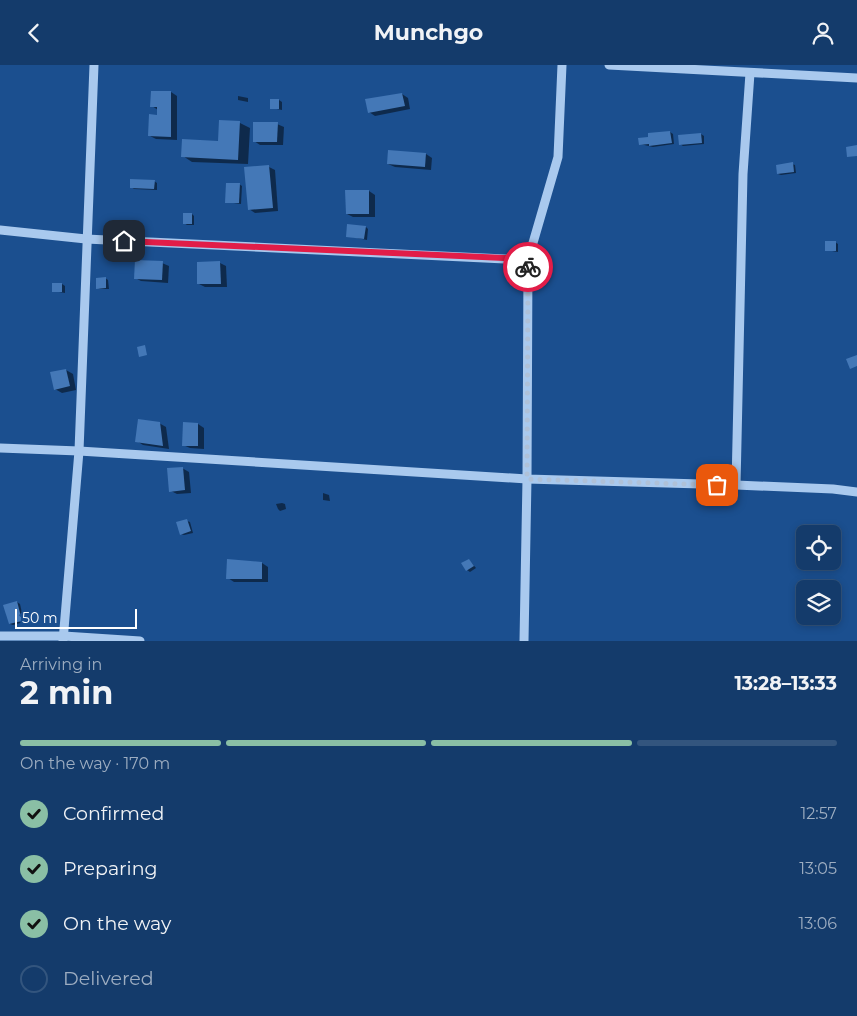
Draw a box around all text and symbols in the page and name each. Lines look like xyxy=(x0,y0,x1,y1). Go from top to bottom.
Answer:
icon: back xyxy=(20,19,48,47)
text: Munchgo xyxy=(374,19,483,46)
icon: person xyxy=(809,19,837,47)
pin xyxy=(103,220,145,262)
icon: home xyxy=(110,227,138,255)
courier xyxy=(503,242,553,292)
icon: bike xyxy=(514,253,542,281)
pin xyxy=(696,464,738,506)
icon: bag xyxy=(703,471,731,499)
map controls xyxy=(796,525,841,625)
button: locate xyxy=(796,525,841,570)
button: layers xyxy=(796,580,841,625)
scale bar xyxy=(15,606,138,629)
text: 50 m xyxy=(22,609,58,627)
text: Arriving in xyxy=(20,655,102,674)
text: 13:28–13:33 xyxy=(734,672,837,695)
text: 2 min xyxy=(20,673,113,712)
text: On the way · 170 m xyxy=(20,754,170,773)
icon: check xyxy=(20,800,48,828)
text: Confirmed xyxy=(63,802,164,825)
text: 12:57 xyxy=(800,804,837,823)
icon: check xyxy=(20,855,48,883)
text: Preparing xyxy=(63,857,158,880)
text: 13:05 xyxy=(799,859,837,878)
icon: check xyxy=(20,910,48,938)
text: On the way xyxy=(63,912,171,935)
text: 13:06 xyxy=(798,914,837,933)
text: Delivered xyxy=(63,967,154,990)

